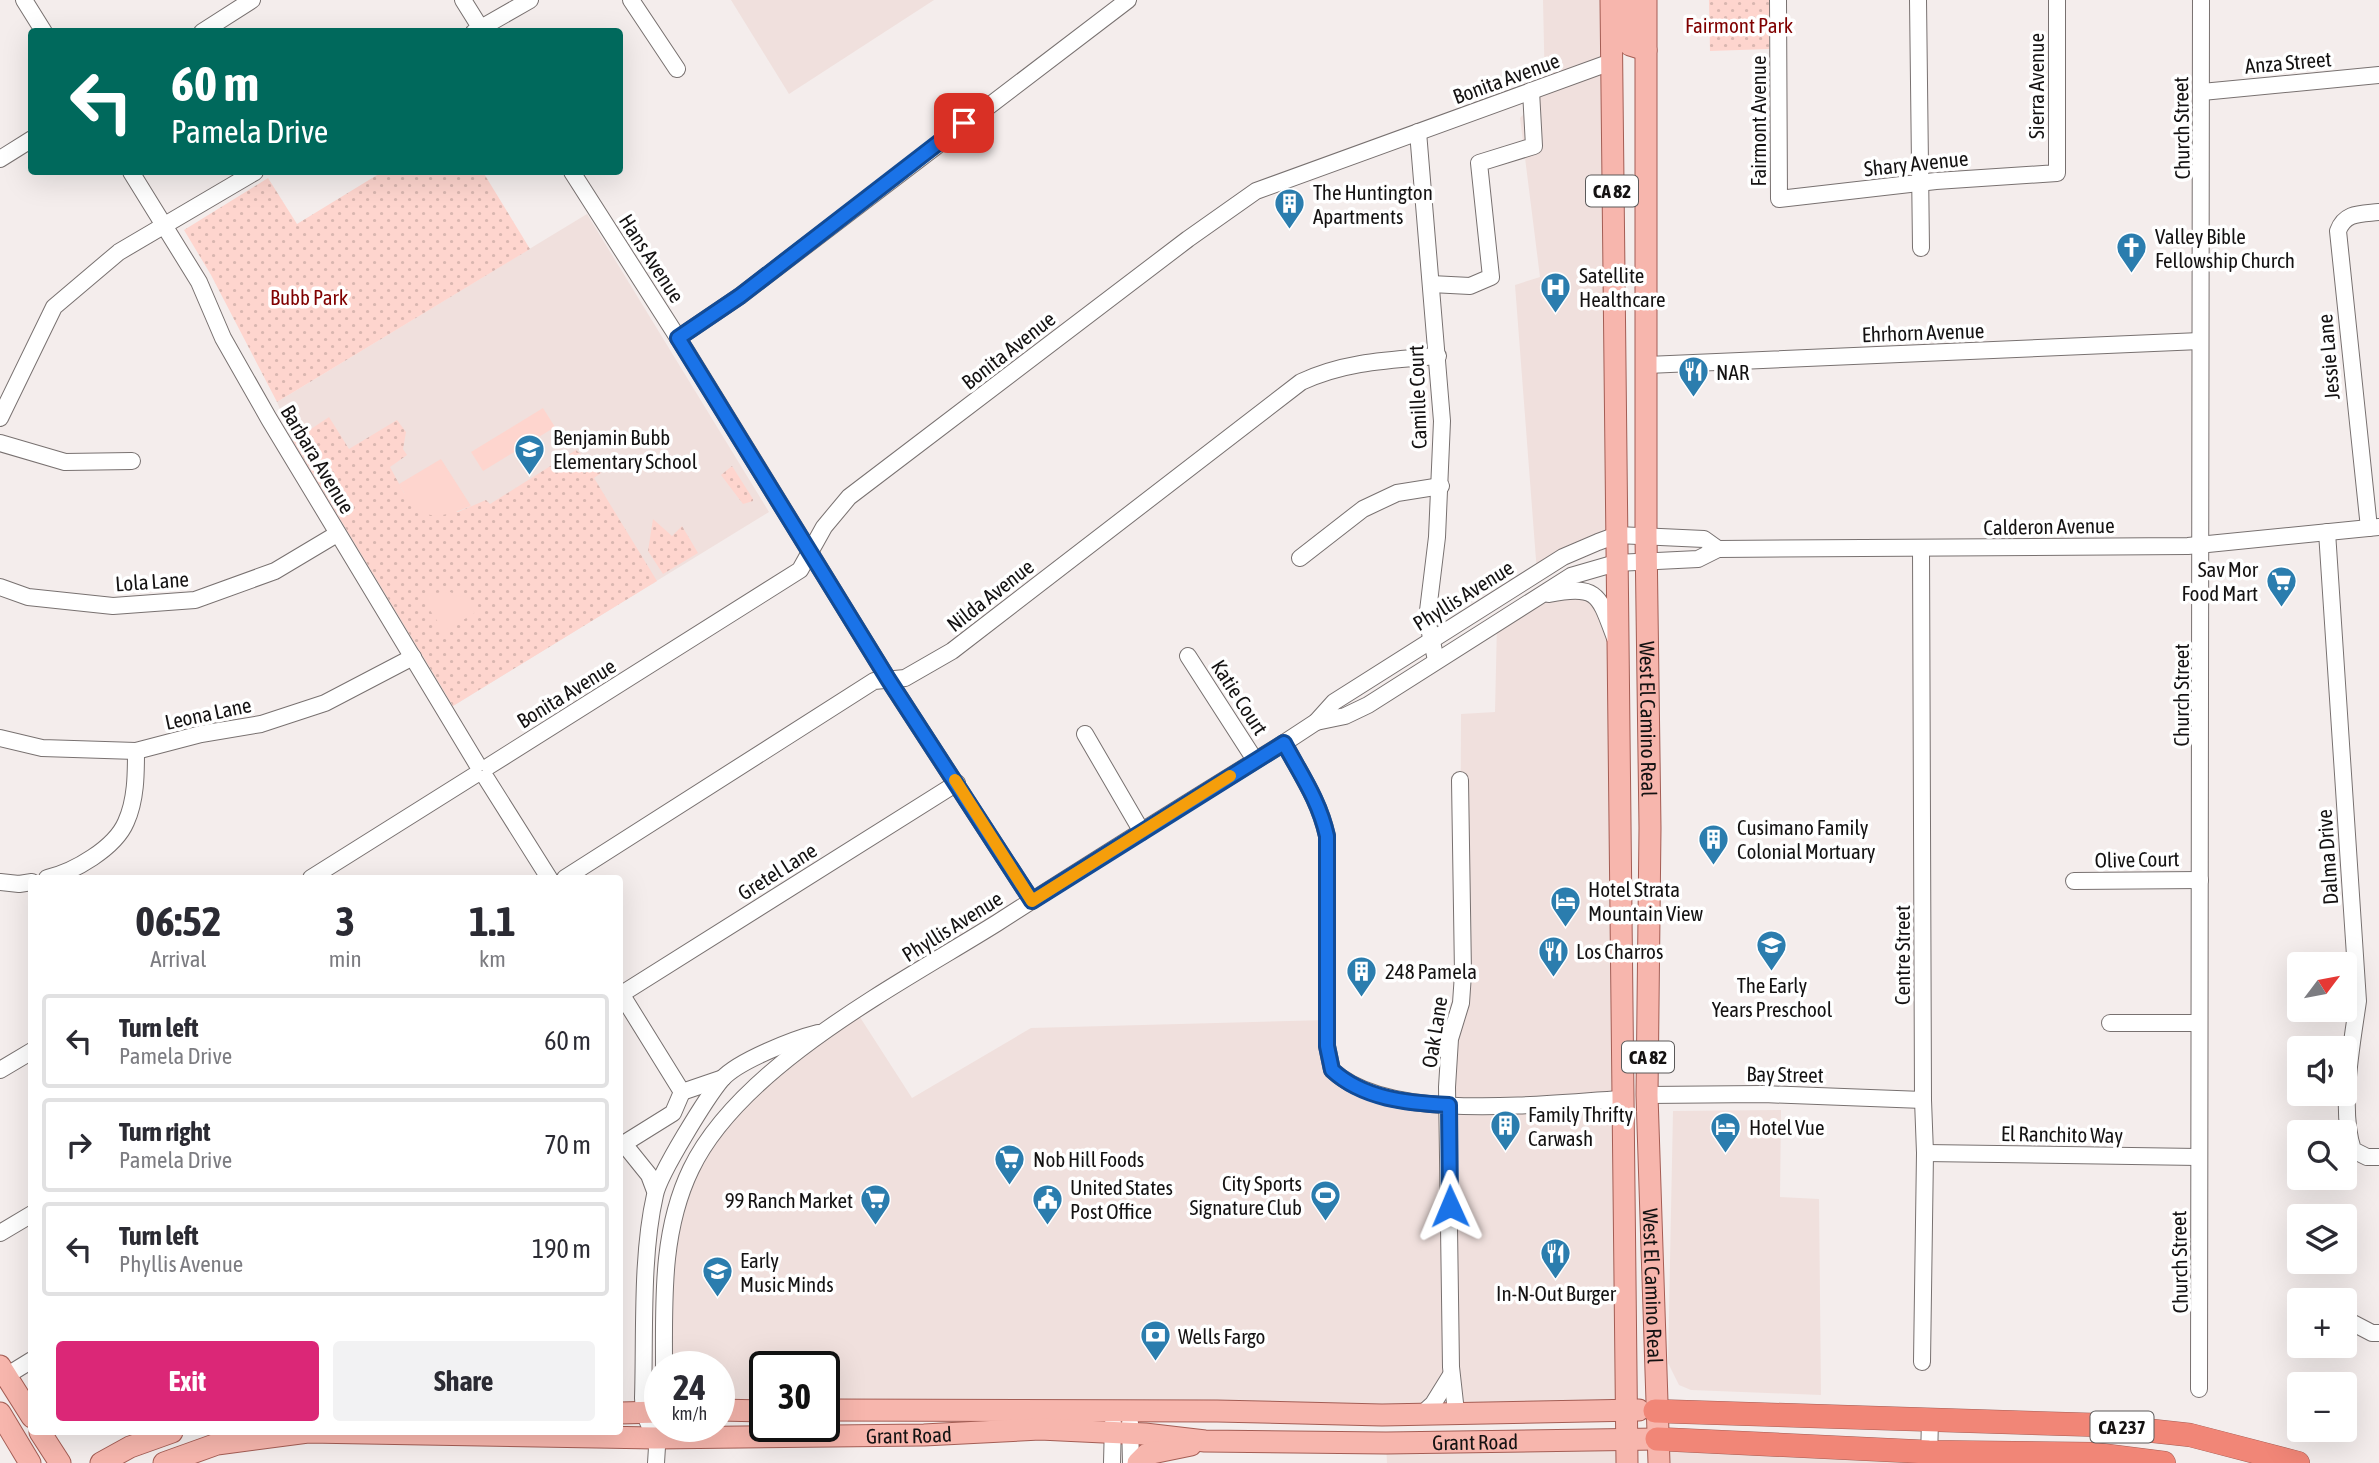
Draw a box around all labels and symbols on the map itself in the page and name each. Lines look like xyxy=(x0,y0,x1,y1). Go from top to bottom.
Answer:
park label: Fairmont Park xyxy=(1685,13,1793,37)
street label: Sierra Avenue xyxy=(2024,33,2048,139)
street label: Anza Street xyxy=(2244,46,2332,78)
street label: Bonita Avenue xyxy=(1449,48,1563,108)
street label: Fairmont Avenue xyxy=(1746,55,1770,187)
street label: Church Street xyxy=(2168,76,2194,180)
pin xyxy=(934,93,994,153)
street label: Shary Avenue xyxy=(1863,146,1969,180)
road number: CA 82 xyxy=(1586,176,1638,206)
place label: The Huntington Apartments xyxy=(1313,180,1433,228)
building icon: The Huntington Apartments xyxy=(1273,187,1307,231)
street label: Hans Avenue xyxy=(615,209,689,307)
place label: Valley Bible Fellowship Church xyxy=(2155,224,2295,272)
church icon: Valley Bible Fellowship Church xyxy=(2115,231,2149,275)
place label: Satellite Healthcare xyxy=(1579,263,1666,311)
hospital icon: Satellite Healthcare xyxy=(1539,270,1573,314)
park label: Bubb Park xyxy=(270,285,348,309)
street label: Bonita Avenue xyxy=(957,306,1059,394)
street label: Jessie Lane xyxy=(2312,313,2344,401)
street label: Ehrhorn Avenue xyxy=(1861,318,1985,346)
street label: Camille Court xyxy=(1403,345,1431,449)
restaurant icon: NAR xyxy=(1676,355,1710,399)
place label: NAR xyxy=(1716,360,1750,384)
street label: Barbara Avenue xyxy=(276,400,360,518)
place label: Benjamin Bubb Elementary School xyxy=(553,425,698,473)
school or university icon: Benjamin Bubb Elementary School xyxy=(513,432,547,476)
street label: Calderon Avenue xyxy=(1983,513,2115,539)
street label: Nilda Avenue xyxy=(942,554,1038,636)
street label: Phyllis Avenue xyxy=(1409,555,1517,635)
place label: Sav Mor Food Mart xyxy=(2182,557,2259,605)
supermarket icon: Sav Mor Food Mart xyxy=(2264,564,2298,608)
street label: Lola Lane xyxy=(114,566,190,596)
street label: West El Camino Real xyxy=(1635,641,1662,797)
street label: Church Street xyxy=(2169,644,2193,746)
street label: Bonita Avenue xyxy=(512,653,620,733)
street label: Katie Court xyxy=(1207,655,1273,739)
street label: Leona Lane xyxy=(163,692,253,734)
street label: Dalma Drive xyxy=(2312,808,2342,906)
place label: Cusimano Family Colonial Mortuary xyxy=(1737,815,1876,863)
building icon: Cusimano Family Colonial Mortuary xyxy=(1697,822,1731,866)
street label: Gretel Lane xyxy=(733,837,821,905)
street label: Olive Court xyxy=(2094,846,2180,872)
place label: Hotel Strata Mountain View xyxy=(1588,877,1703,925)
hotel icon: Hotel Strata Mountain View xyxy=(1548,884,1582,928)
street label: Phyllis Avenue xyxy=(898,886,1006,966)
street label: Centre Street xyxy=(1890,905,1914,1005)
school or university icon: The Early Years Preschool xyxy=(1755,928,1789,972)
restaurant icon: Los Charros xyxy=(1536,934,1570,978)
place label: Los Charros xyxy=(1576,939,1663,963)
north arrow xyxy=(2287,952,2357,1022)
building icon: 248 Pamela xyxy=(1345,954,1379,998)
place label: 248 Pamela xyxy=(1385,959,1477,983)
place label: The Early Years Preschool xyxy=(1712,973,1833,1021)
street label: Oak Lane xyxy=(1417,995,1451,1069)
road number: CA 82 xyxy=(1622,1042,1674,1072)
street label: Bay Street xyxy=(1746,1061,1824,1087)
place label: Family Thrifty Carwash xyxy=(1528,1102,1633,1150)
building icon: Family Thrifty Carwash xyxy=(1488,1109,1522,1153)
hotel icon: Hotel Vue xyxy=(1709,1110,1743,1154)
place label: Hotel Vue xyxy=(1749,1115,1825,1139)
street label: El Ranchito Way xyxy=(2001,1121,2124,1147)
supermarket icon: Nob Hill Foods xyxy=(993,1142,1027,1186)
place label: Nob Hill Foods xyxy=(1033,1147,1144,1171)
position arrow xyxy=(1413,1169,1487,1243)
place label: City Sports Signature Club xyxy=(1189,1171,1302,1219)
place label: United States Post Office xyxy=(1070,1175,1173,1223)
sports icon: City Sports Signature Club xyxy=(1308,1178,1342,1222)
public building icon: United States Post Office xyxy=(1030,1182,1064,1226)
supermarket icon: 99 Ranch Market xyxy=(859,1183,893,1227)
place label: 99 Ranch Market xyxy=(725,1188,853,1212)
street label: West El Camino Real xyxy=(1639,1208,1668,1364)
street label: Church Street xyxy=(2166,1210,2192,1314)
restaurant icon: In-N-Out Burger xyxy=(1539,1236,1573,1280)
place label: Early Music Minds xyxy=(740,1248,834,1296)
school or university icon: Early Music Minds xyxy=(700,1255,734,1299)
place label: In-N-Out Burger xyxy=(1496,1281,1617,1305)
bank icon: Wells Fargo xyxy=(1138,1319,1172,1363)
place label: Wells Fargo xyxy=(1178,1324,1265,1348)
speed limit sign: 30 xyxy=(749,1351,840,1442)
road number: CA 237 xyxy=(2090,1412,2154,1442)
street label: Grant Road xyxy=(866,1422,952,1448)
street label: Grant Road xyxy=(1432,1429,1518,1454)

